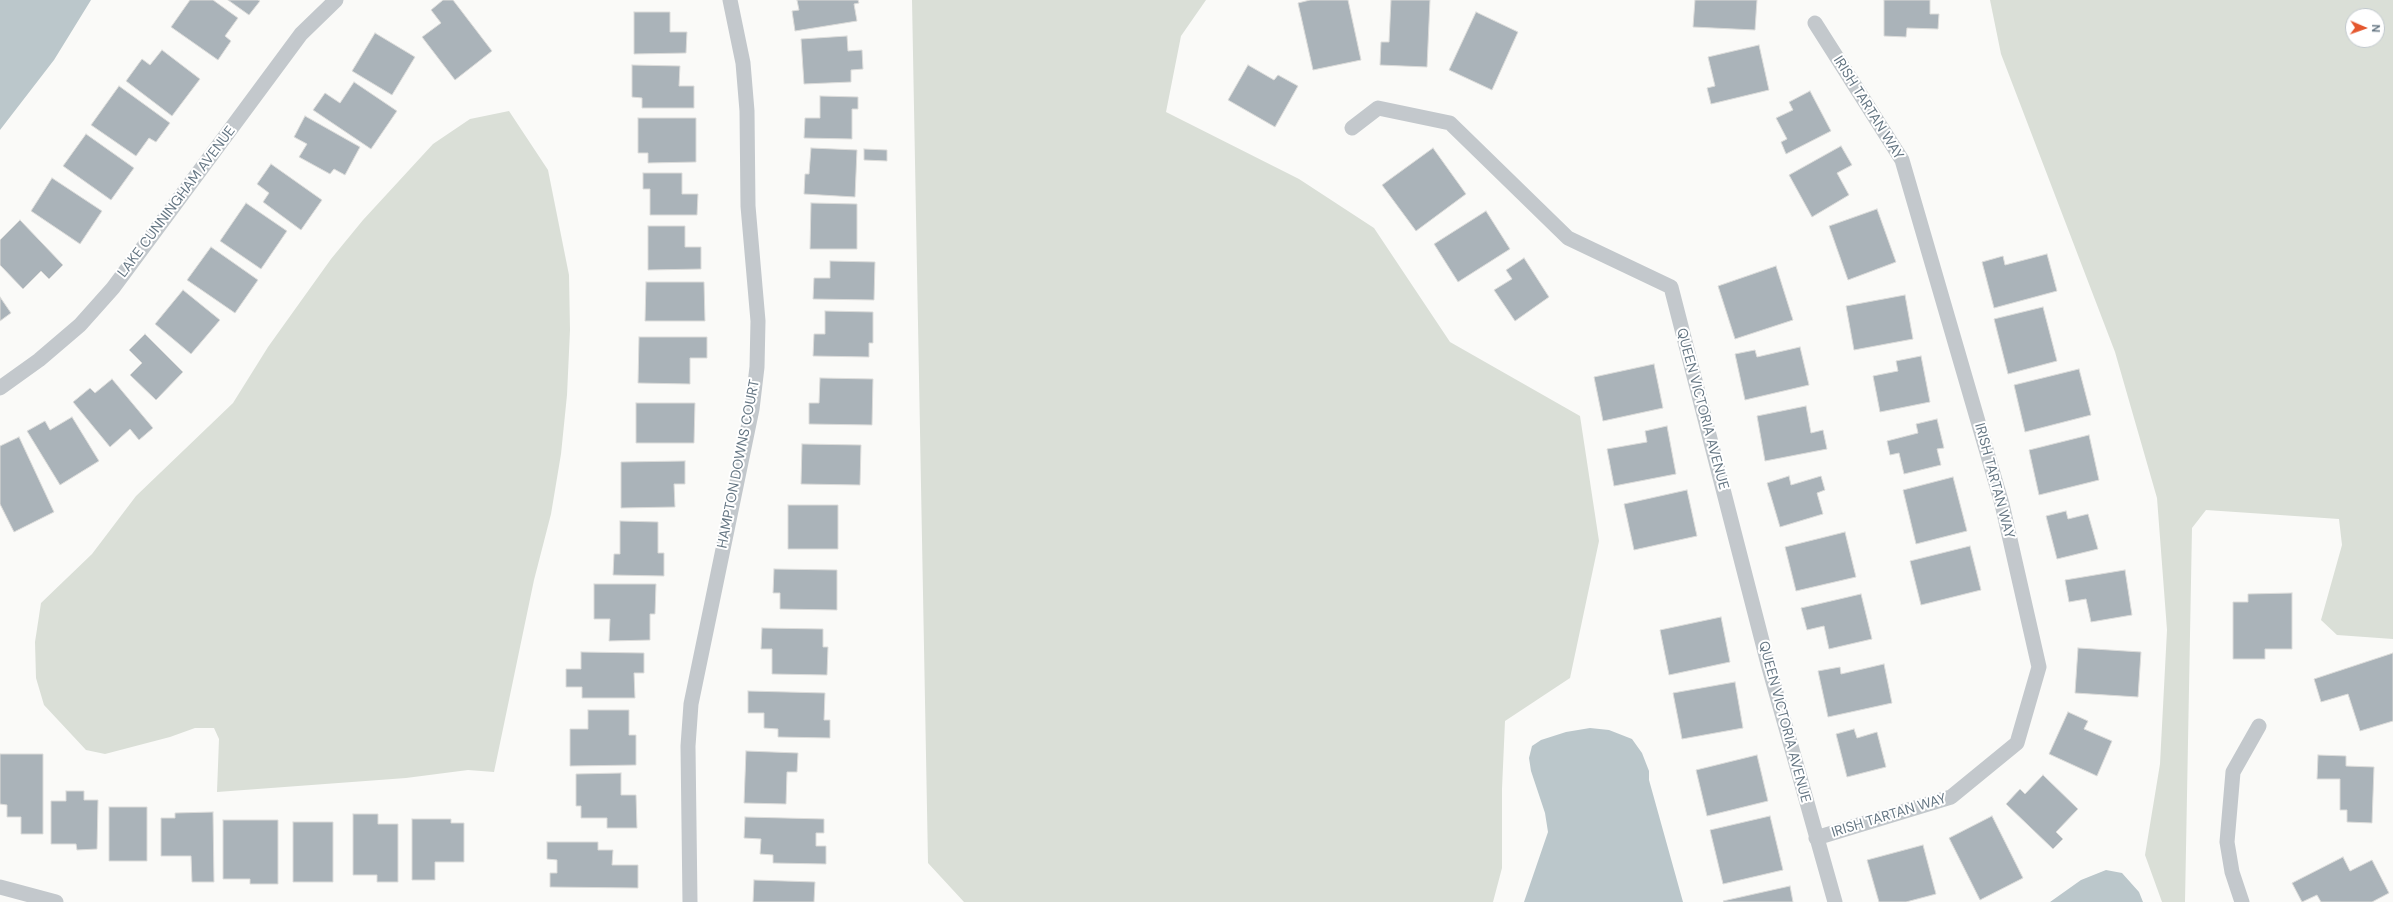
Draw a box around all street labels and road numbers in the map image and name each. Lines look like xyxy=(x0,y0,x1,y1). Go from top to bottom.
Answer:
street label: IRISH TARTAN WAY xyxy=(1829,53,1907,163)
street label: LAKE CUNNINGHAM AVENUE xyxy=(115,123,239,281)
street label: QUEEN VICTORIA AVENUE xyxy=(1672,326,1732,492)
street label: HAMPTON DOWNS COURT xyxy=(714,378,764,550)
street label: IRISH TARTAN WAY xyxy=(1970,421,2018,541)
street label: QUEEN VICTORIA AVENUE xyxy=(1754,639,1814,805)
street label: IRISH TARTAN WAY xyxy=(1830,791,1948,841)

